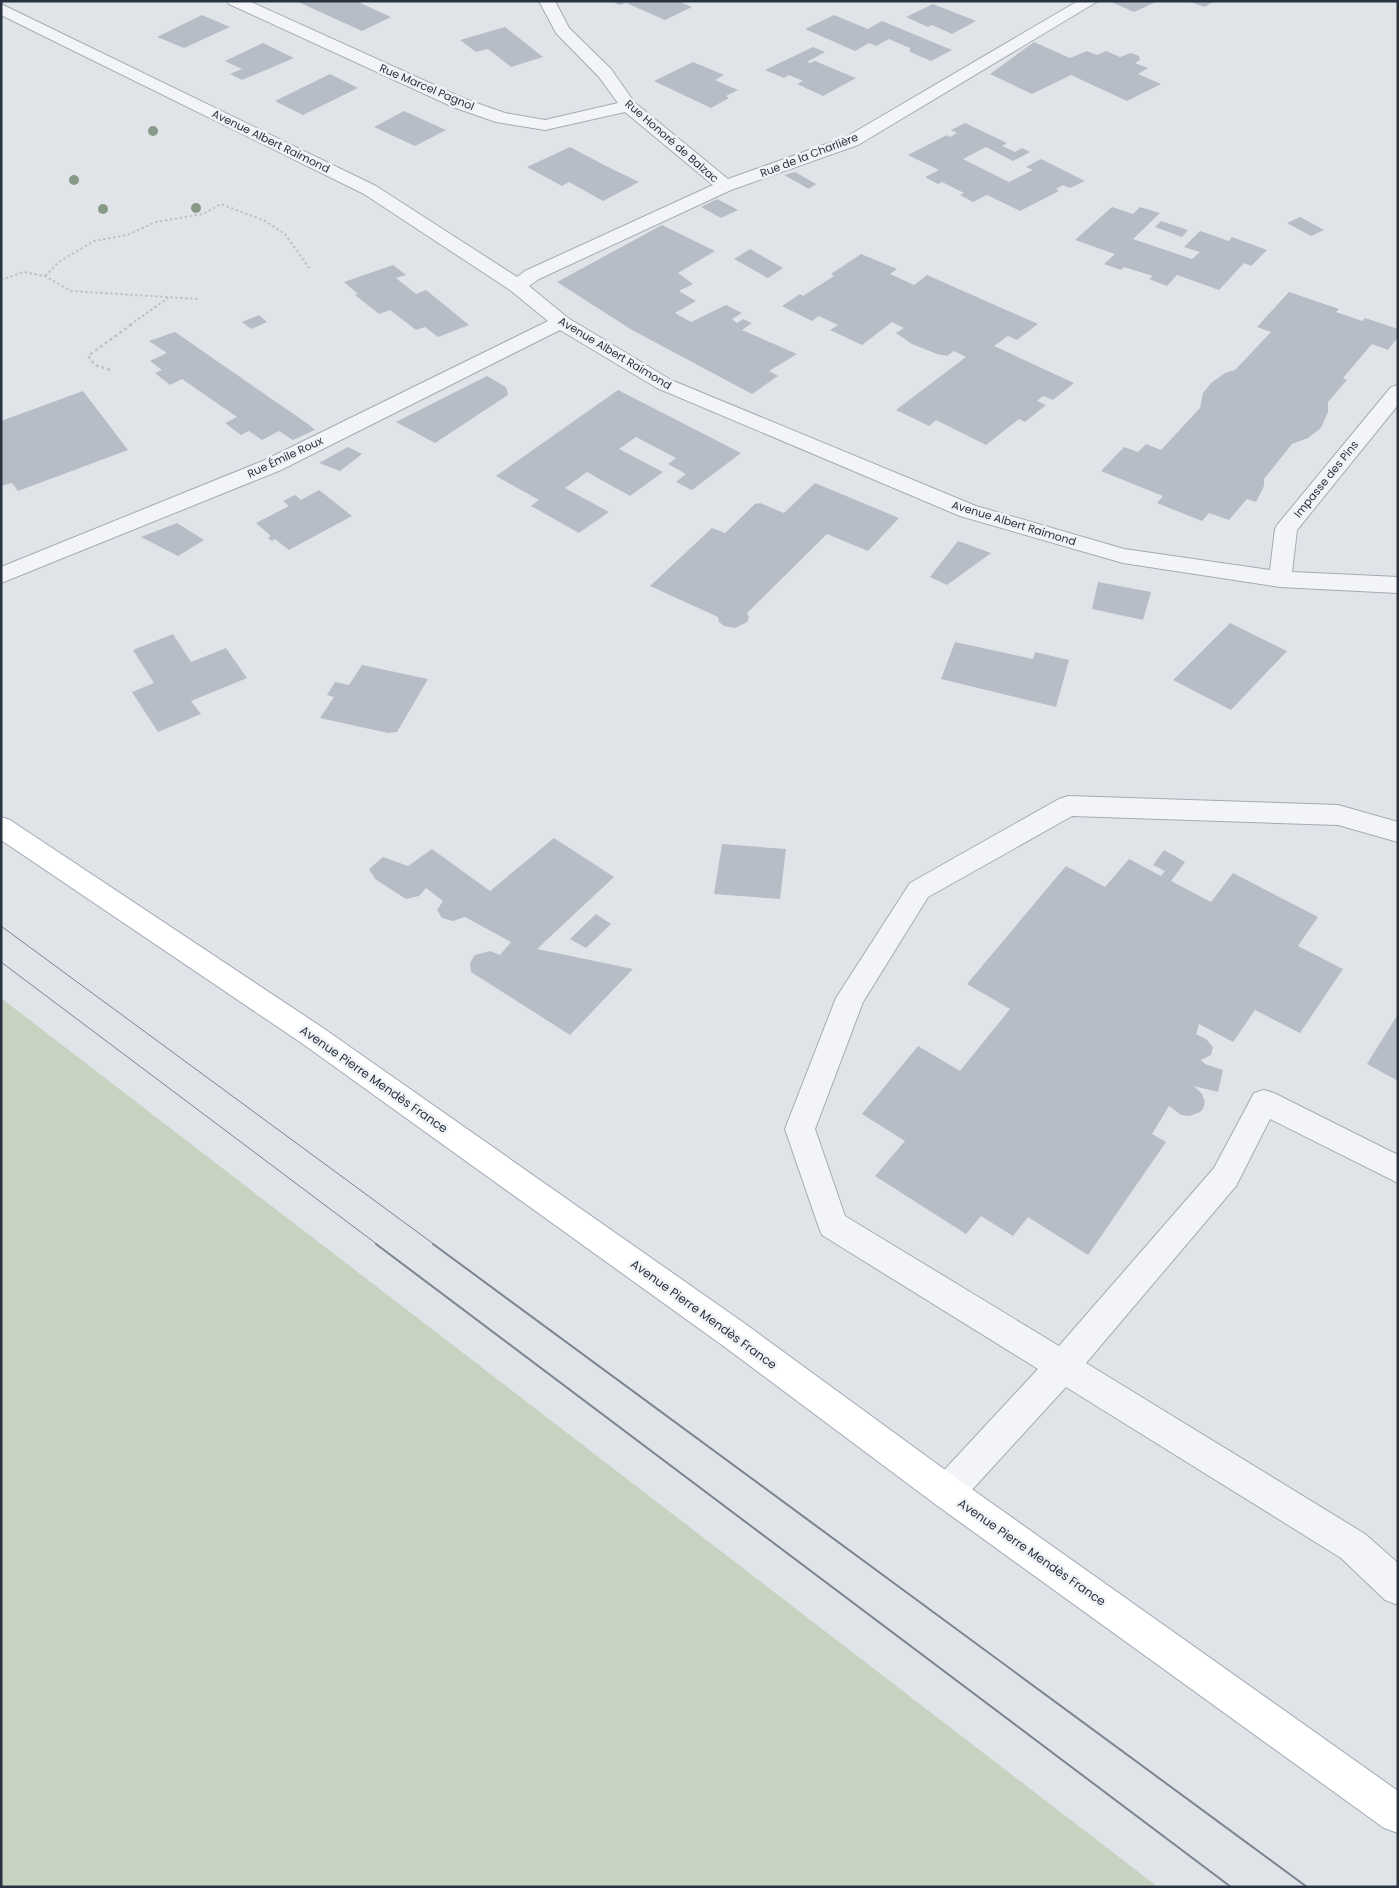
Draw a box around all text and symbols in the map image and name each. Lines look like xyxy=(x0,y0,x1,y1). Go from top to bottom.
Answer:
street label: Rue Marcel Pagnol xyxy=(377,60,477,114)
street label: Rue Honoré de Balzac xyxy=(622,96,722,186)
street label: Avenue Albert Raimond xyxy=(209,105,333,177)
street label: Rue de la Charlière xyxy=(758,129,861,181)
street label: Avenue Albert Raimond xyxy=(555,313,675,393)
street label: Rue Émile Roux xyxy=(245,432,326,482)
street label: Impasse des Pins xyxy=(1290,437,1362,521)
street label: Avenue Albert Raimond xyxy=(950,496,1078,550)
street label: Avenue Pierre Mendès France xyxy=(297,1021,451,1137)
street label: Avenue Pierre Mendès France xyxy=(628,1255,780,1373)
street label: Avenue Pierre Mendès France xyxy=(955,1494,1109,1610)

